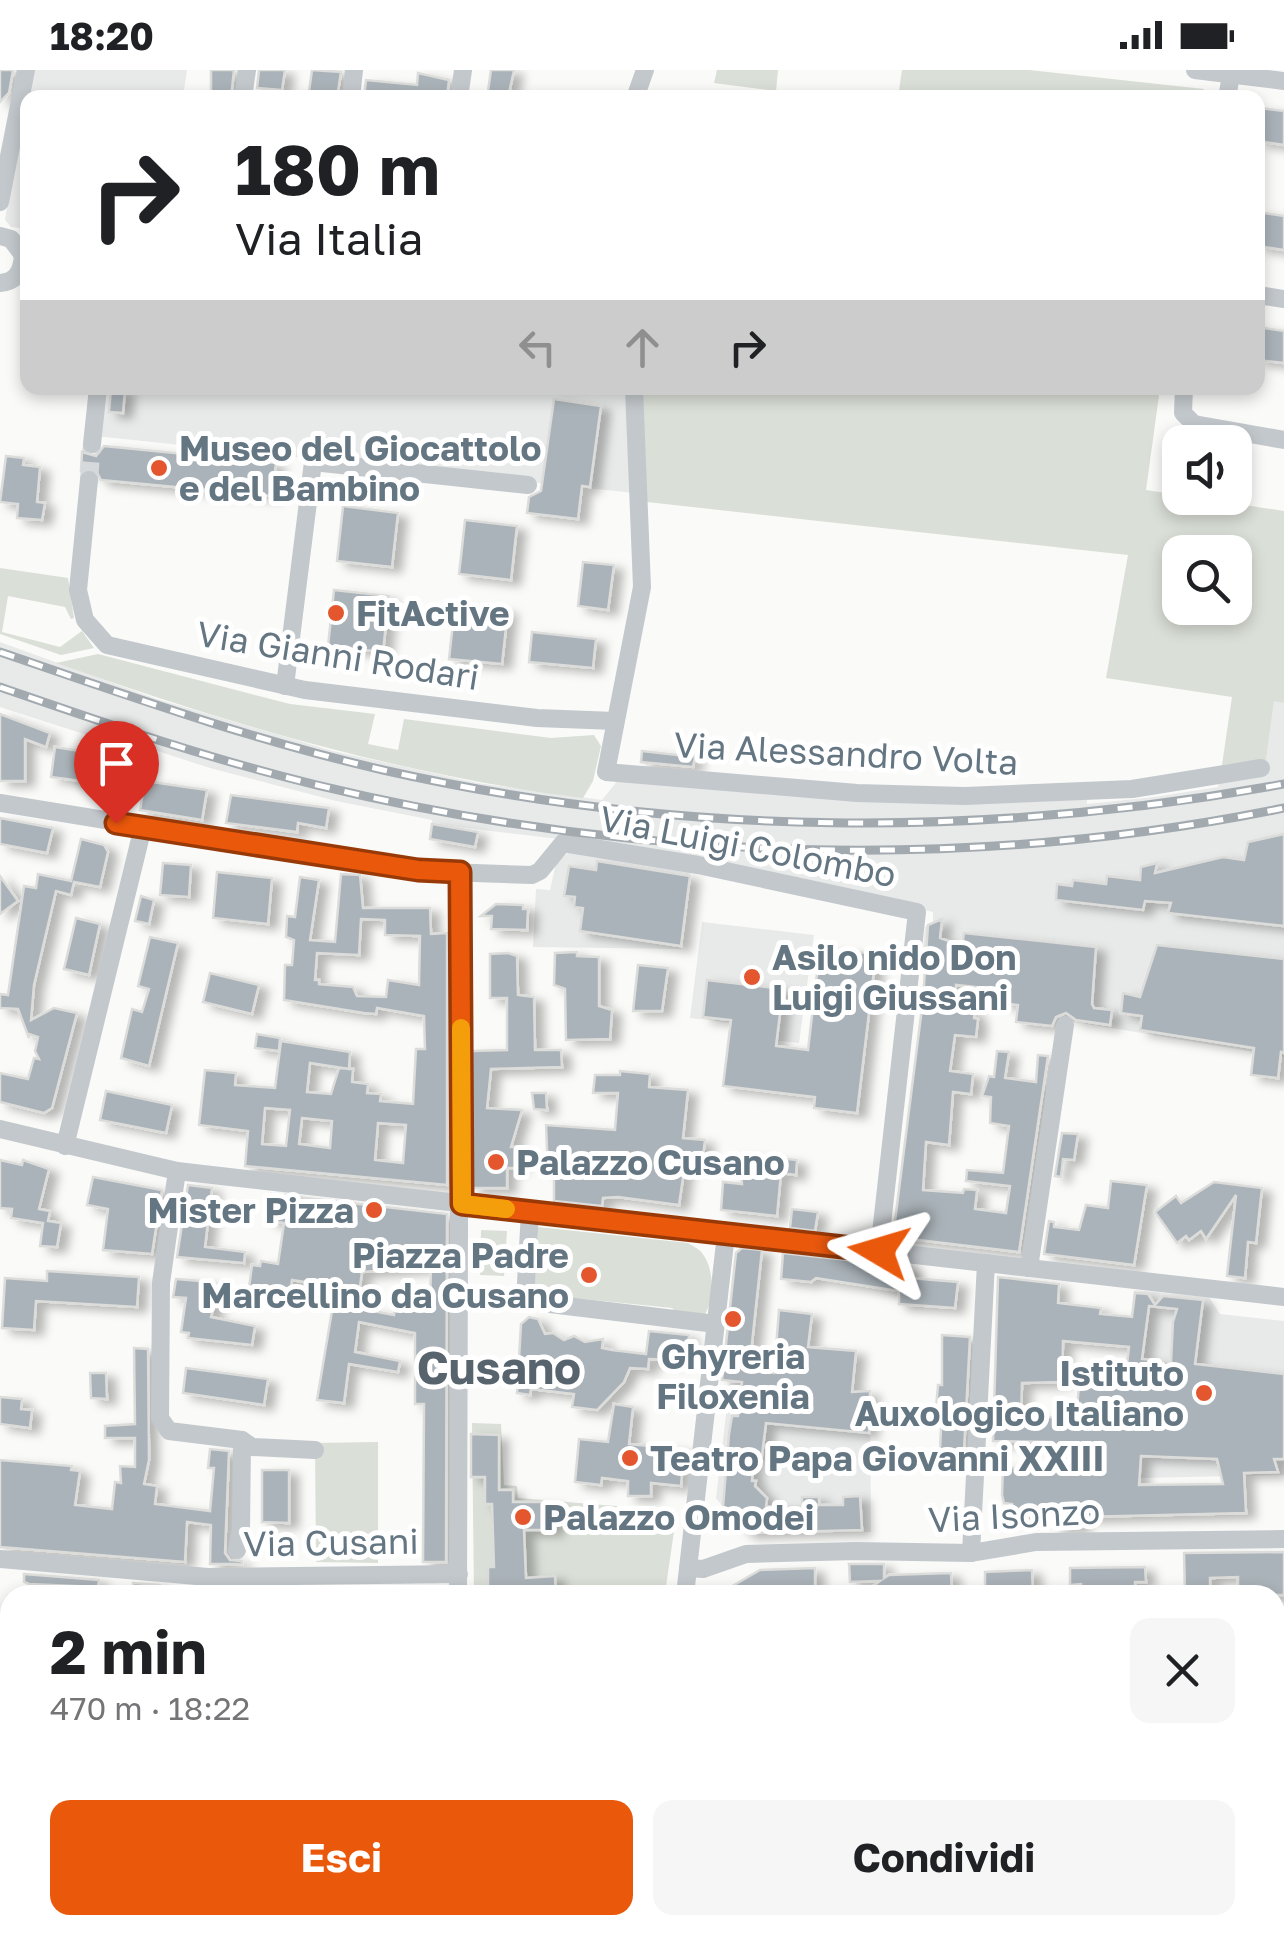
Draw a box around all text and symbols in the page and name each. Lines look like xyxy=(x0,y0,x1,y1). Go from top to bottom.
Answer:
text: 18:20 xyxy=(50,13,154,58)
text: 180 m xyxy=(235,126,440,210)
icon: right xyxy=(70,130,200,260)
text: Via Italia xyxy=(235,211,423,265)
icon: left xyxy=(510,320,565,375)
icon: ahead xyxy=(615,320,670,375)
icon: right xyxy=(720,320,775,375)
map controls xyxy=(1162,425,1252,625)
button: sound xyxy=(1162,425,1252,515)
place label: Museo del Giocattolo e del Bambino xyxy=(179,427,542,509)
marker: Museo del Giocattolo e del Bambino xyxy=(148,457,170,479)
button: search xyxy=(1162,535,1252,625)
place label: FitActive xyxy=(356,592,510,634)
marker: FitActive xyxy=(325,602,347,624)
street label: Via Gianni Rodari xyxy=(194,612,482,698)
pin xyxy=(74,721,159,824)
street label: Via Alessandro Volta xyxy=(673,723,1019,783)
icon: arrive xyxy=(89,736,144,791)
street label: Via Luigi Colombo xyxy=(596,797,900,895)
place label: Asilo nido Don Luigi Giussani xyxy=(772,936,1016,1018)
marker: Asilo nido Don Luigi Giussani xyxy=(741,966,763,988)
place label: Palazzo Cusano xyxy=(516,1141,785,1183)
marker: Palazzo Cusano xyxy=(485,1151,507,1173)
place label: Mister Pizza xyxy=(147,1189,354,1231)
marker: Mister Pizza xyxy=(363,1199,385,1221)
position arrow xyxy=(827,1199,931,1303)
place label: Piazza Padre Marcellino da Cusano xyxy=(201,1234,569,1316)
marker: Piazza Padre Marcellino da Cusano xyxy=(578,1264,600,1286)
marker: Ghyreria Filoxenia xyxy=(722,1308,744,1330)
place label: Ghyreria Filoxenia xyxy=(656,1335,810,1417)
district label: Cusano xyxy=(417,1340,581,1394)
place label: Istituto Auxologico Italiano xyxy=(855,1352,1184,1434)
marker: Istituto Auxologico Italiano xyxy=(1193,1382,1215,1404)
place label: Teatro Papa Giovanni XXIII xyxy=(650,1437,1104,1479)
marker: Teatro Papa Giovanni XXIII xyxy=(619,1447,641,1469)
street label: Via Isonzo xyxy=(927,1490,1101,1540)
place label: Palazzo Omodei xyxy=(543,1496,814,1538)
marker: Palazzo Omodei xyxy=(512,1506,534,1528)
street label: Via Cusani xyxy=(243,1519,419,1565)
text: 2 min xyxy=(50,1615,207,1687)
button: close xyxy=(1130,1618,1235,1723)
text: 470 m · 18:22 xyxy=(50,1689,250,1727)
button: Esci xyxy=(50,1800,633,1915)
button: Condividi xyxy=(653,1800,1235,1915)

